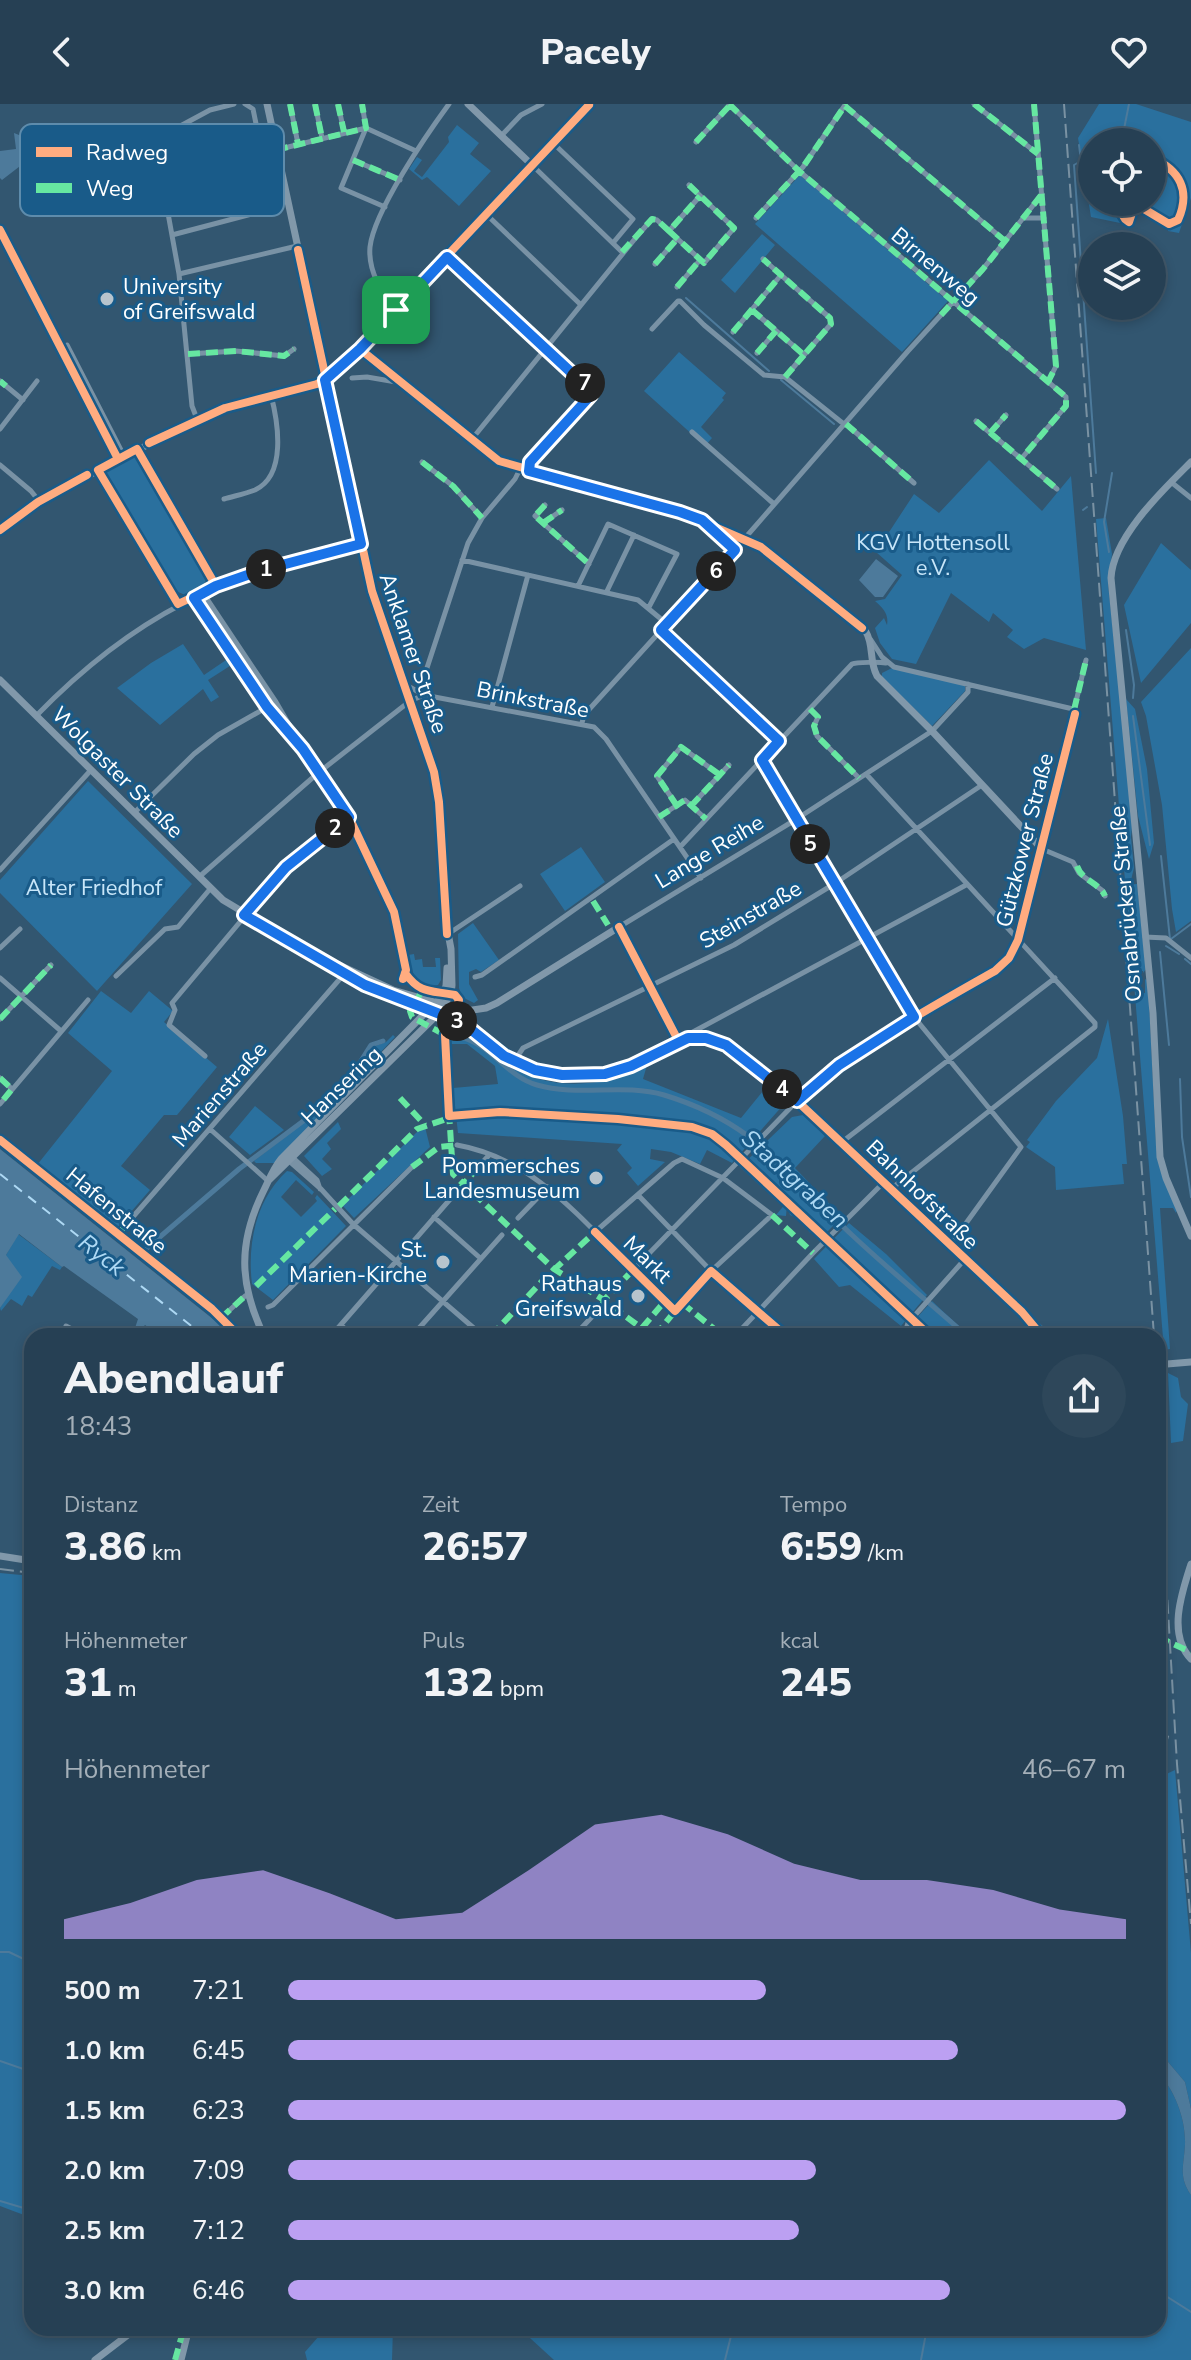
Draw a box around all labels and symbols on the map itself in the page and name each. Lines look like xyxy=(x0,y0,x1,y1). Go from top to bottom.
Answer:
legend xyxy=(20,124,284,216)
text: Radweg xyxy=(86,138,168,168)
text: Weg xyxy=(86,174,134,204)
street label: Birnenweg xyxy=(885,221,986,313)
place label: University of Greifswald xyxy=(123,272,255,327)
pin xyxy=(362,276,430,344)
marker: University of Greifswald xyxy=(98,290,116,308)
pin: 7 xyxy=(565,363,605,403)
park label: KGV Hottensoll e.V. xyxy=(856,528,1010,583)
pin: 1 xyxy=(246,549,286,589)
pin: 6 xyxy=(696,551,736,591)
street label: Anklamer Straße xyxy=(372,569,455,737)
street label: Brinkstraße xyxy=(474,674,592,726)
street label: Wolgaster Straße xyxy=(45,700,190,845)
street label: Gützkower Straße xyxy=(989,750,1061,930)
street label: Osnabrücker Straße xyxy=(1102,805,1150,1003)
pin: 2 xyxy=(315,808,355,848)
street label: Lange Reihe xyxy=(650,808,769,896)
pin: 5 xyxy=(790,824,830,864)
park label: Alter Friedhof xyxy=(26,873,163,903)
street label: Steinstraße xyxy=(694,874,807,956)
pin: 3 xyxy=(437,1001,477,1041)
street label: Marienstraße xyxy=(166,1036,274,1154)
street label: Hansering xyxy=(295,1040,389,1132)
pin: 4 xyxy=(762,1069,802,1109)
water label: Stadtgraben xyxy=(735,1122,855,1236)
street label: Bahnhofstraße xyxy=(859,1133,985,1256)
place label: Pommersches Landesmuseum xyxy=(424,1151,580,1206)
street label: Hafenstraße xyxy=(59,1161,173,1261)
marker: Pommersches Landesmuseum xyxy=(587,1169,605,1187)
water label: Ryck xyxy=(72,1227,133,1284)
street label: Markt xyxy=(616,1229,678,1290)
place label: St. Marien-Kirche xyxy=(289,1235,427,1290)
marker: St. Marien-Kirche xyxy=(434,1253,452,1271)
place label: Rathaus Greifswald xyxy=(515,1269,622,1324)
marker: Rathaus Greifswald xyxy=(629,1287,647,1305)

